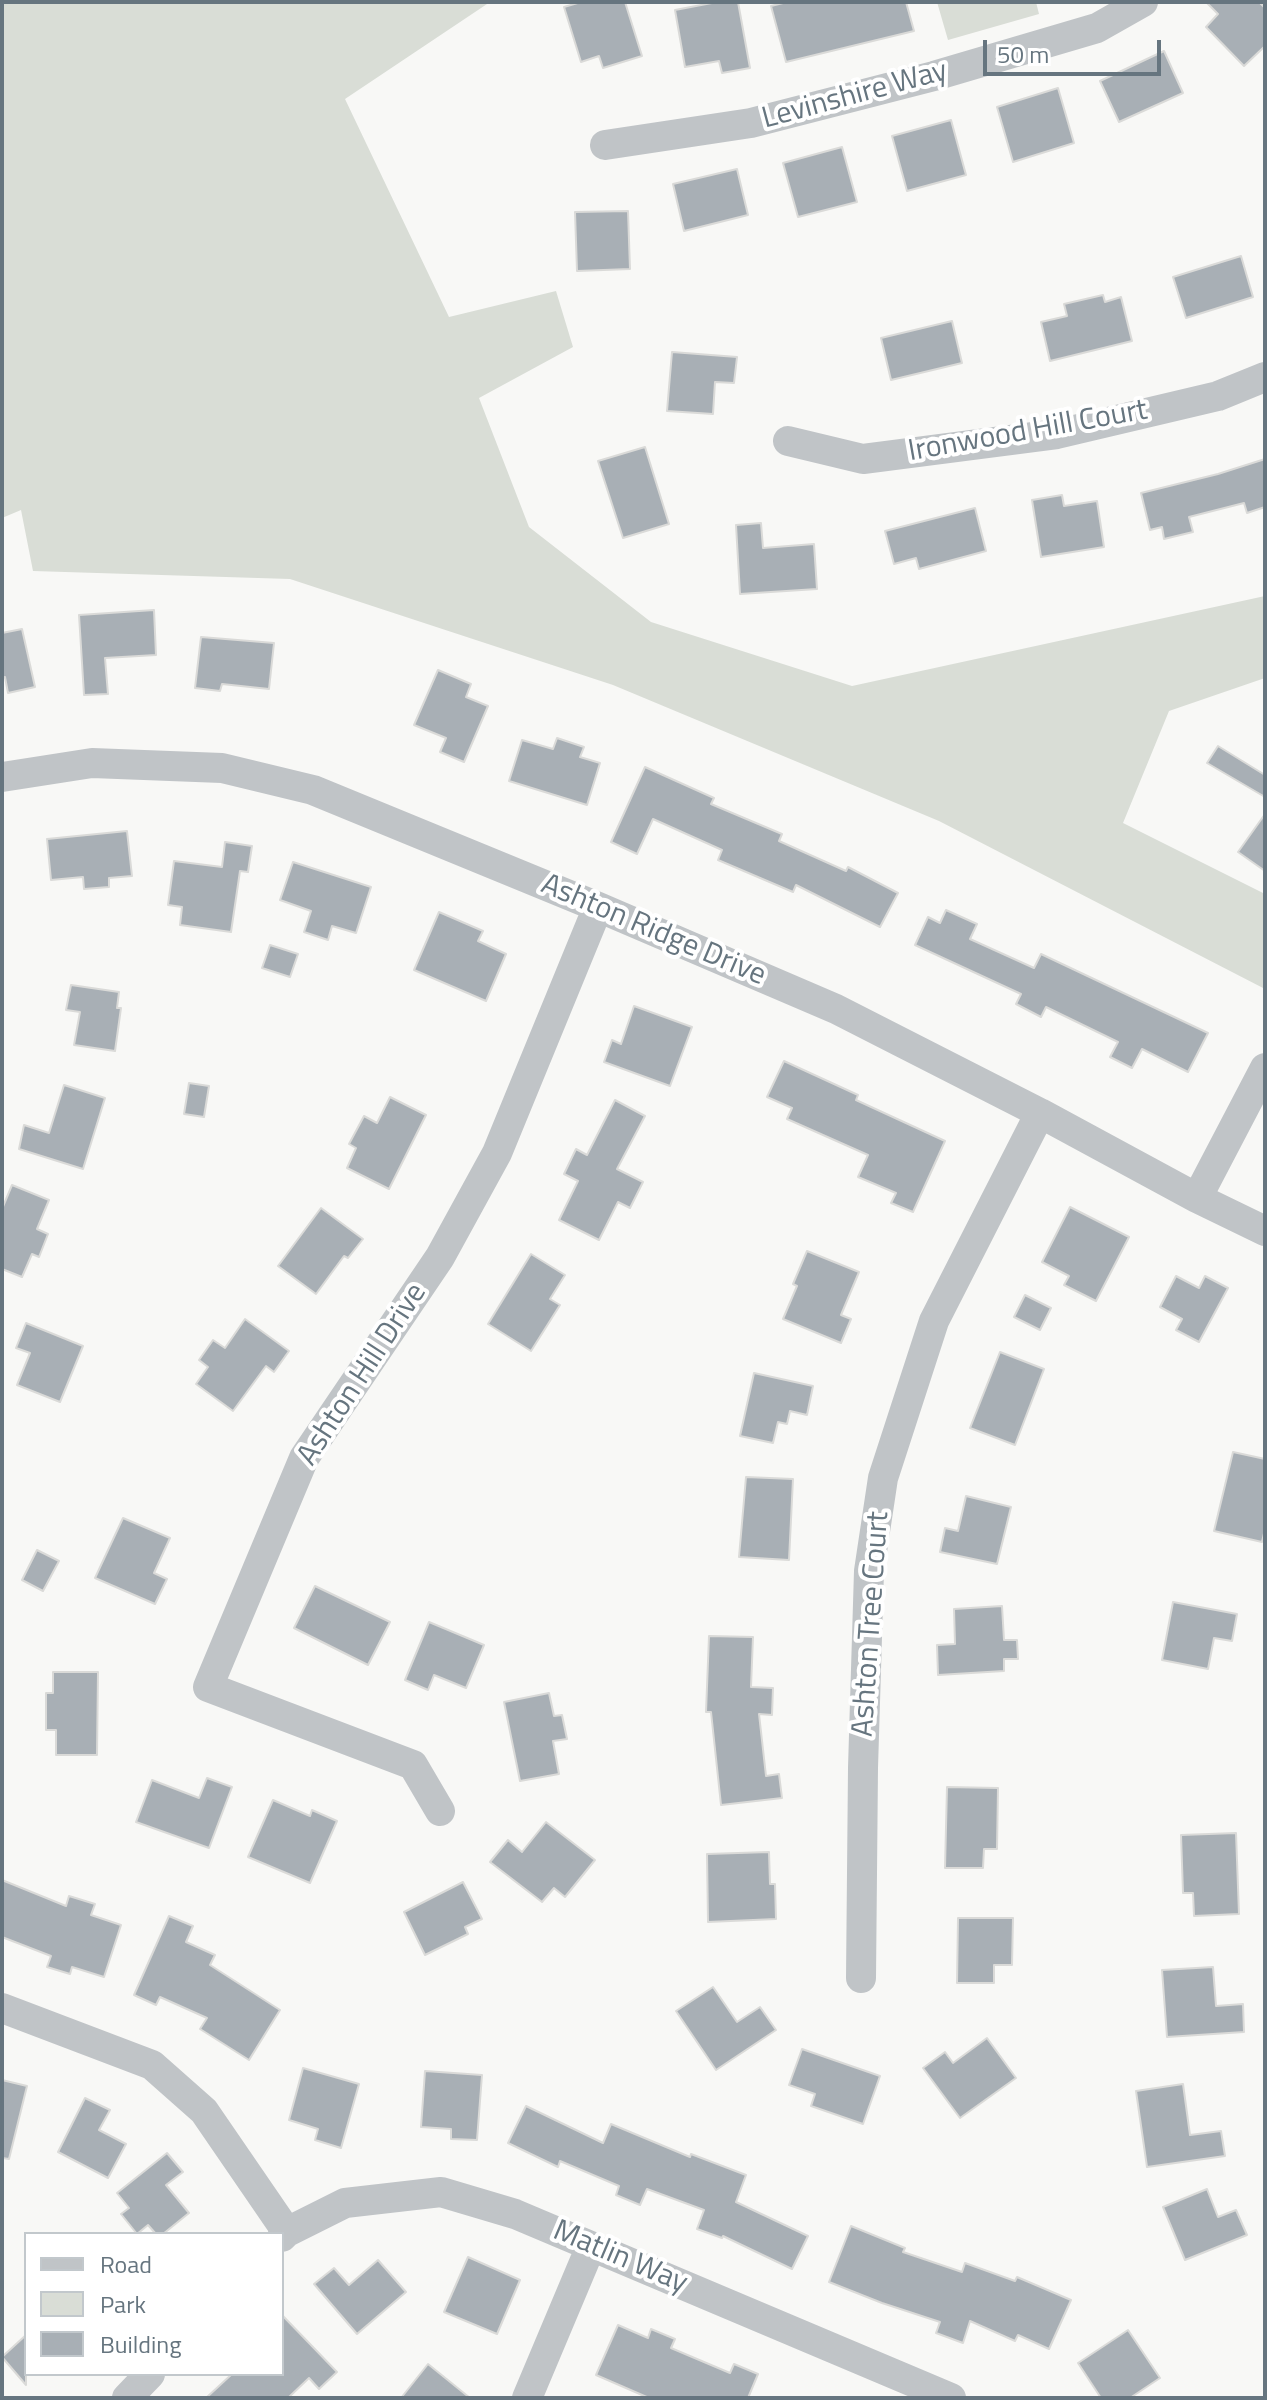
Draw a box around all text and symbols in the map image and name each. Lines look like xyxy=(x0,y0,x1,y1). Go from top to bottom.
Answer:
scale bar xyxy=(987,24,1165,74)
text: 50 m xyxy=(997,36,1049,72)
street label: Levinshire Way xyxy=(758,54,952,138)
street label: Ironwood Hill Court xyxy=(906,393,1150,471)
street label: Ashton Ridge Drive xyxy=(535,867,771,995)
street label: Ashton Hill Drive xyxy=(291,1277,435,1473)
street label: Ashton Tree Court xyxy=(846,1510,898,1738)
street label: Matlin Way xyxy=(547,2214,693,2302)
legend xyxy=(24,2232,284,2376)
text: Road xyxy=(100,2246,152,2282)
text: Park xyxy=(100,2286,146,2322)
text: Building xyxy=(100,2326,182,2362)

